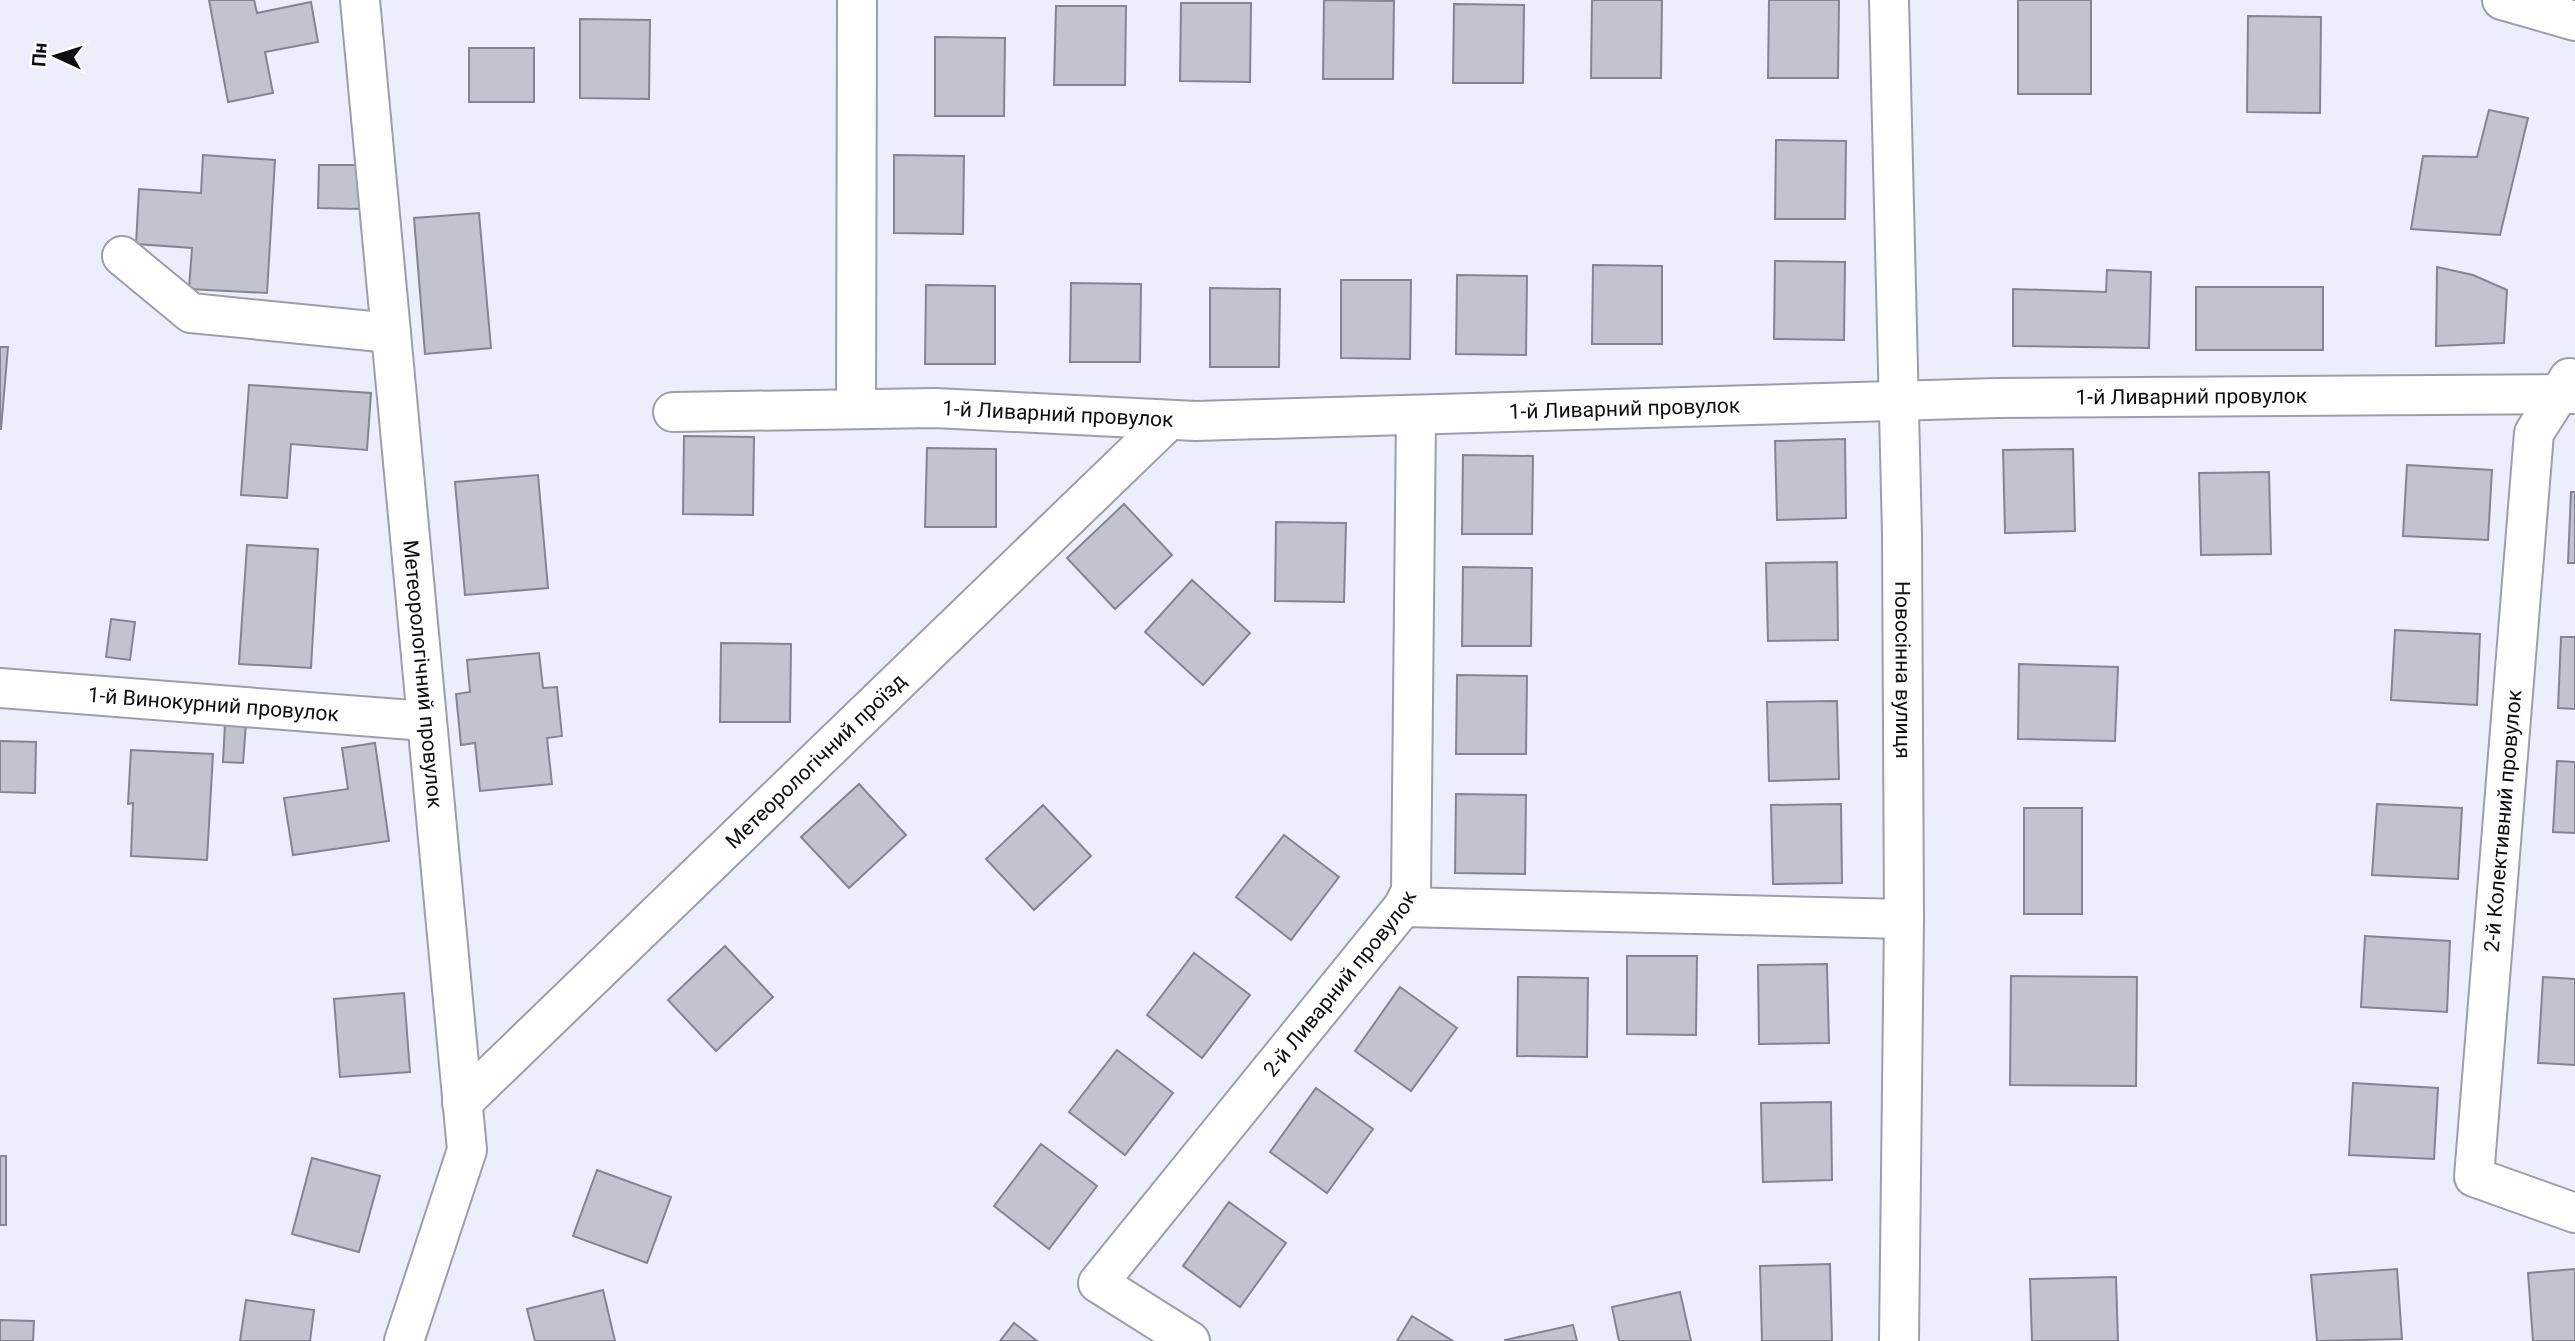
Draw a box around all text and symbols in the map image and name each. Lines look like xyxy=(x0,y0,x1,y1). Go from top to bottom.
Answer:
north arrow xyxy=(21,21,91,91)
text: Пн xyxy=(27,42,52,68)
street label: 1-й Ливарний провулок xyxy=(2075,384,2308,409)
street label: 1-й Ливарний провулок xyxy=(1508,393,1741,424)
street label: 1-й Ливарний провулок xyxy=(942,396,1175,432)
street label: Метеорологічний провулок xyxy=(398,539,447,810)
street label: Новосінна вулиця xyxy=(1890,581,1915,759)
street label: Метеорологічний проїзд xyxy=(721,669,911,853)
street label: 1-й Винокурний провулок xyxy=(87,683,340,726)
street label: 2-й Колективний провулок xyxy=(2480,688,2526,953)
street label: 2-й Ливарний провулок xyxy=(1258,886,1422,1081)

